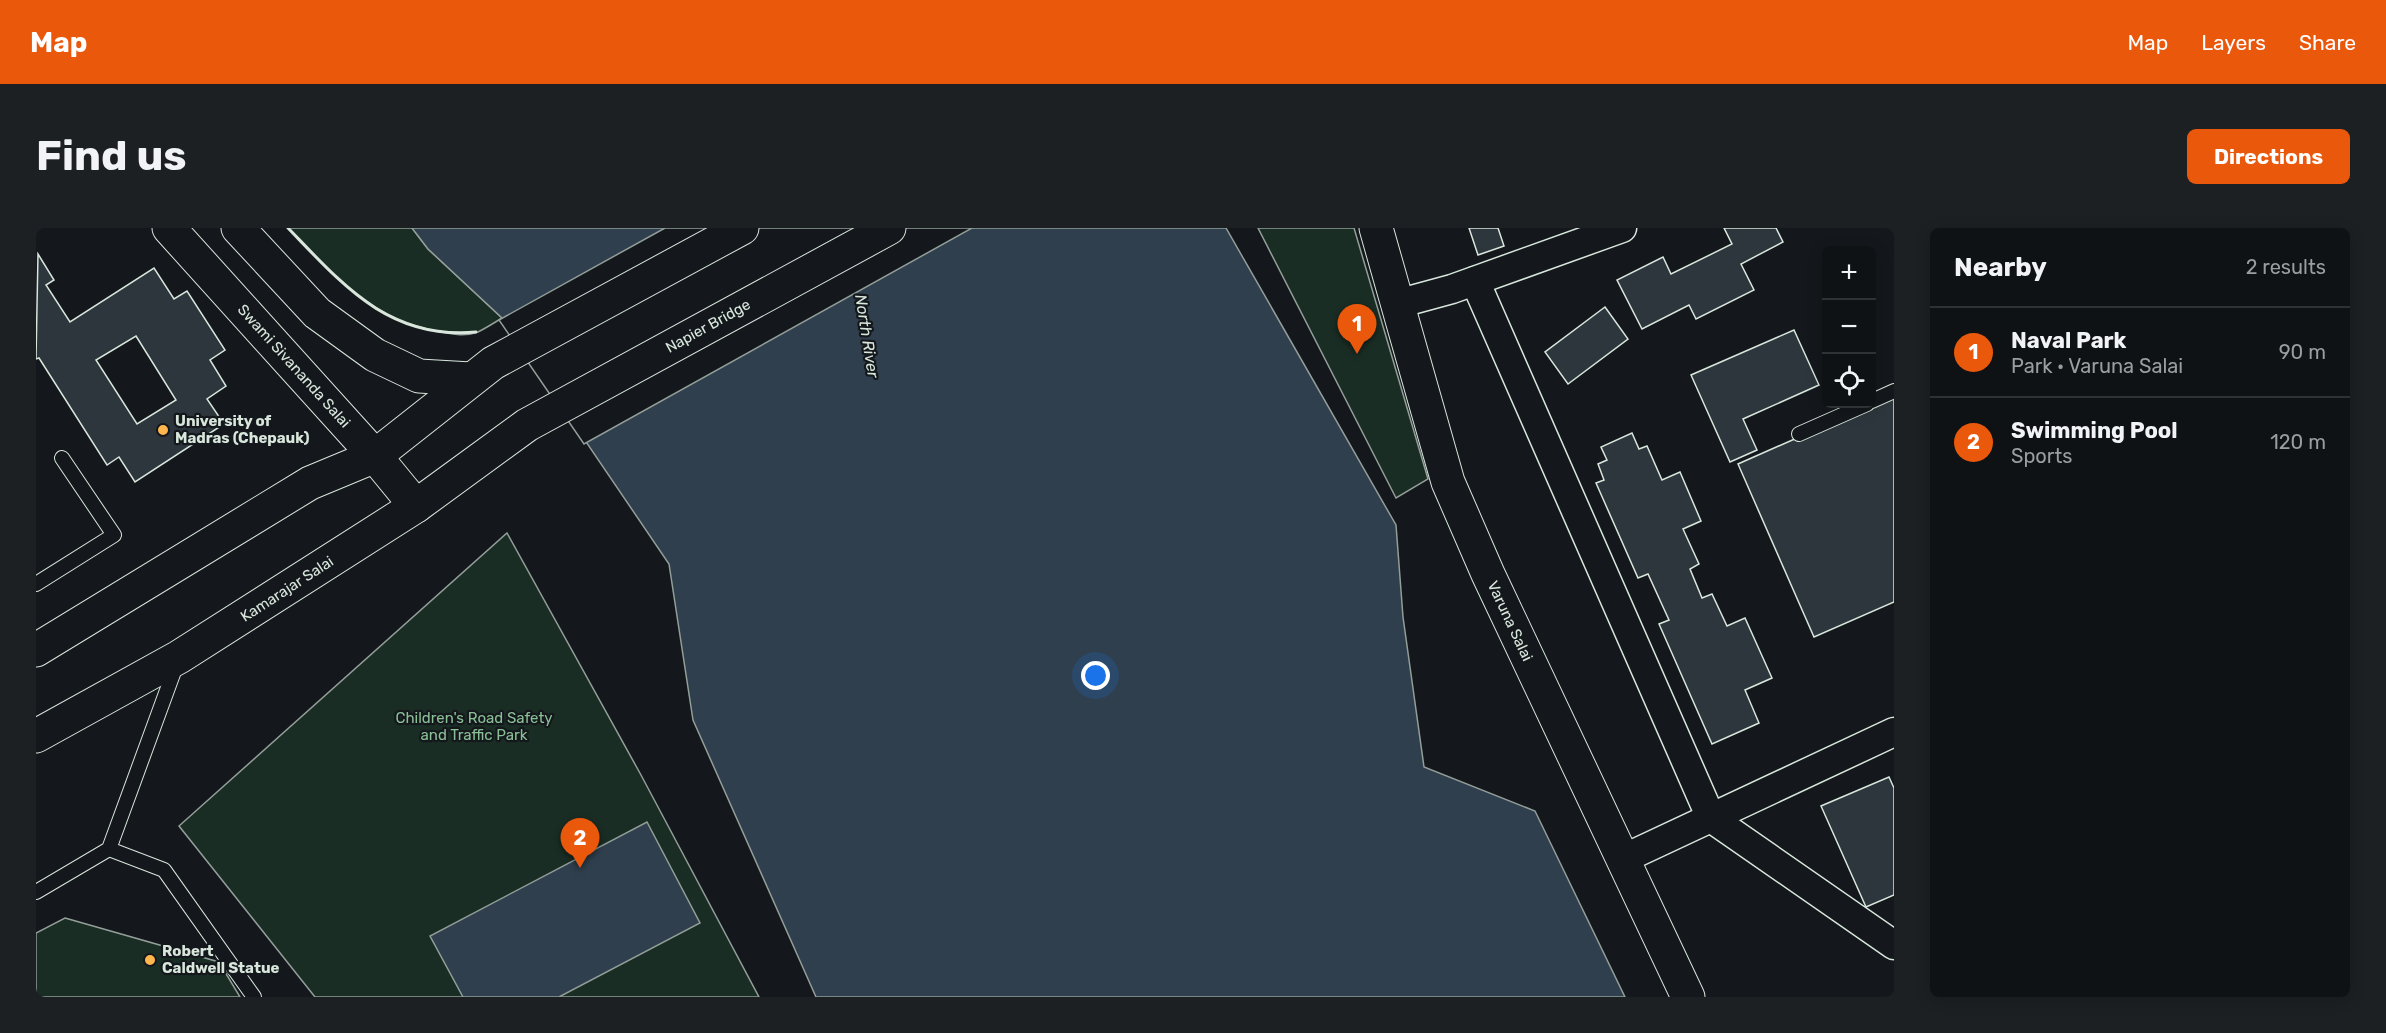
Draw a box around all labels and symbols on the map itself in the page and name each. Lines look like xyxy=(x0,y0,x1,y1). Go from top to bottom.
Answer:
water label: North River xyxy=(851,293,883,380)
street label: Napier Bridge xyxy=(662,295,754,357)
street label: Swami Sivananda Salai xyxy=(234,301,354,431)
pin: 1 xyxy=(1338,304,1376,354)
place label: University of Madras (Chepauk) xyxy=(175,412,310,447)
marker: University of Madras (Chepauk) xyxy=(156,423,170,437)
street label: Kamarajar Salai xyxy=(237,552,337,626)
street label: Varuna Salai xyxy=(1484,578,1536,664)
your location xyxy=(1081,661,1110,690)
park label: Children's Road Safety and Traffic Park xyxy=(395,709,553,744)
pin: 2 xyxy=(560,818,600,868)
place label: Robert Caldwell Statue xyxy=(162,942,280,977)
marker: Robert Caldwell Statue xyxy=(143,953,157,967)

